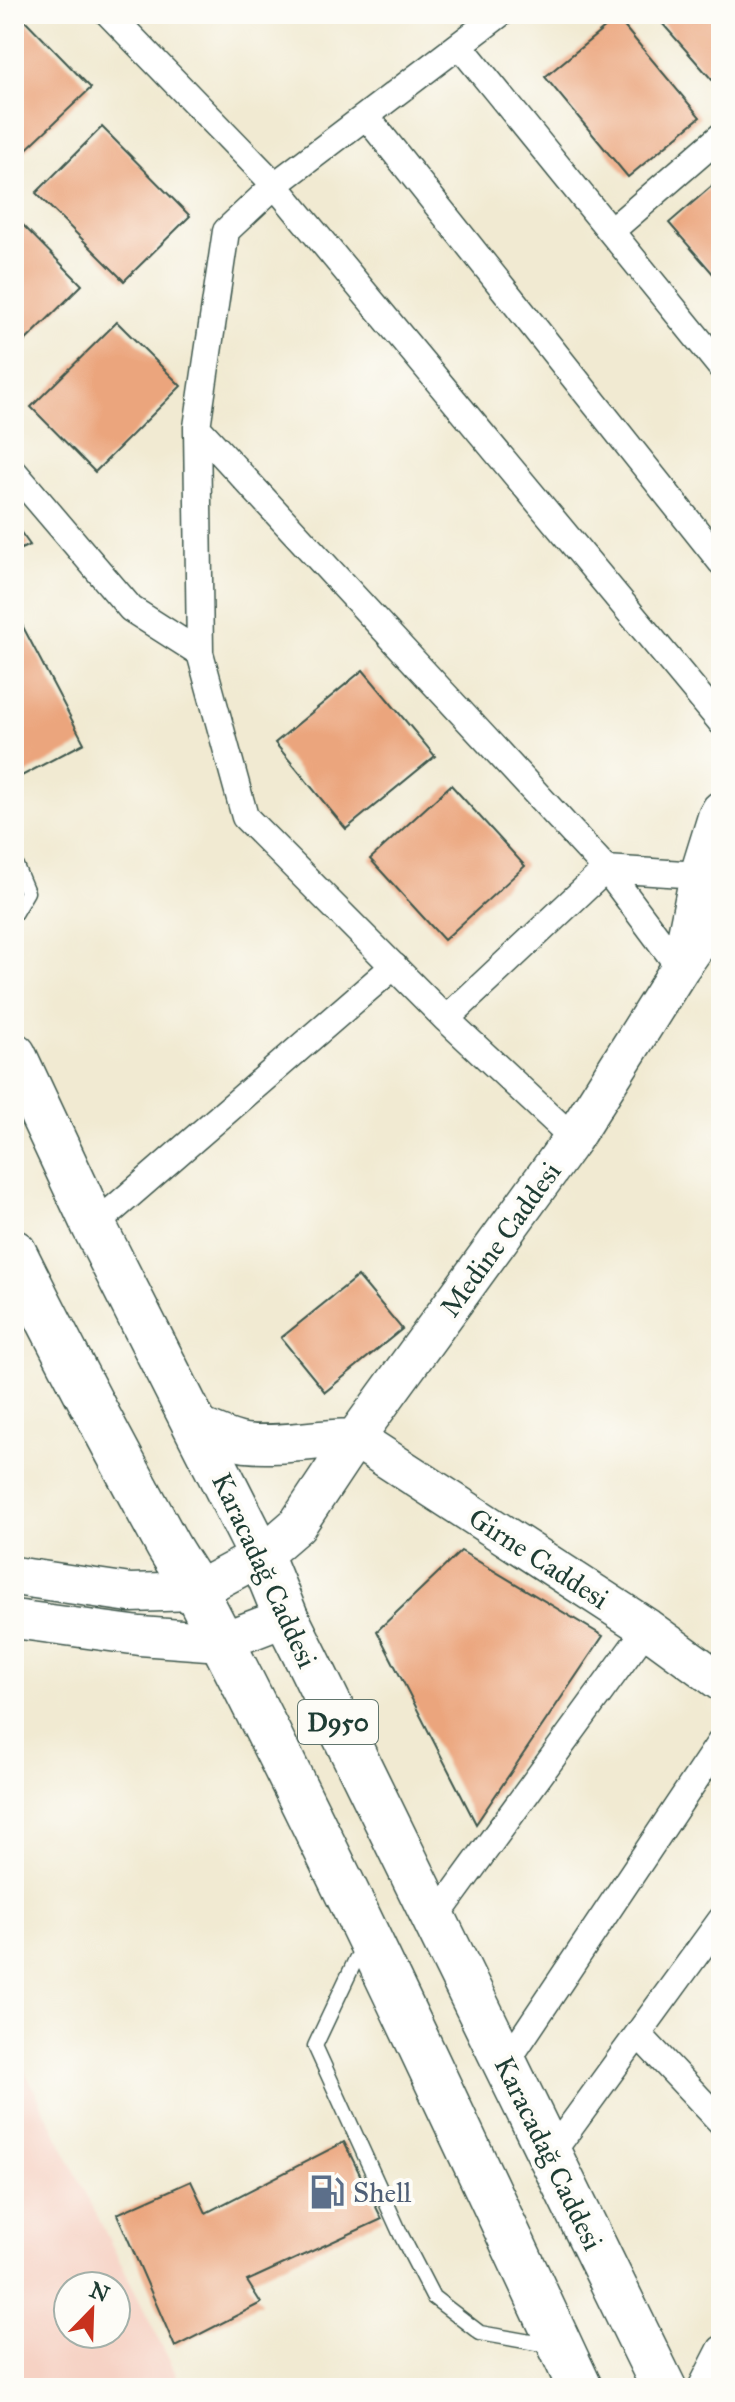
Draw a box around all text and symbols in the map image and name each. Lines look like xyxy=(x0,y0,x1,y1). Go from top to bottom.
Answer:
street label: Medine Caddesi xyxy=(432,1155,569,1324)
street label: Karacadağ Caddesi xyxy=(204,1467,325,1674)
street label: Girne Caddesi xyxy=(462,1500,616,1617)
road number: D950 xyxy=(298,1700,378,1744)
street label: Karacadağ Caddesi xyxy=(487,2051,611,2256)
fuel station icon: Shell xyxy=(308,2173,346,2211)
place label: Shell xyxy=(353,2175,412,2210)
north arrow xyxy=(52,2270,132,2350)
text: N xyxy=(86,2276,114,2308)

